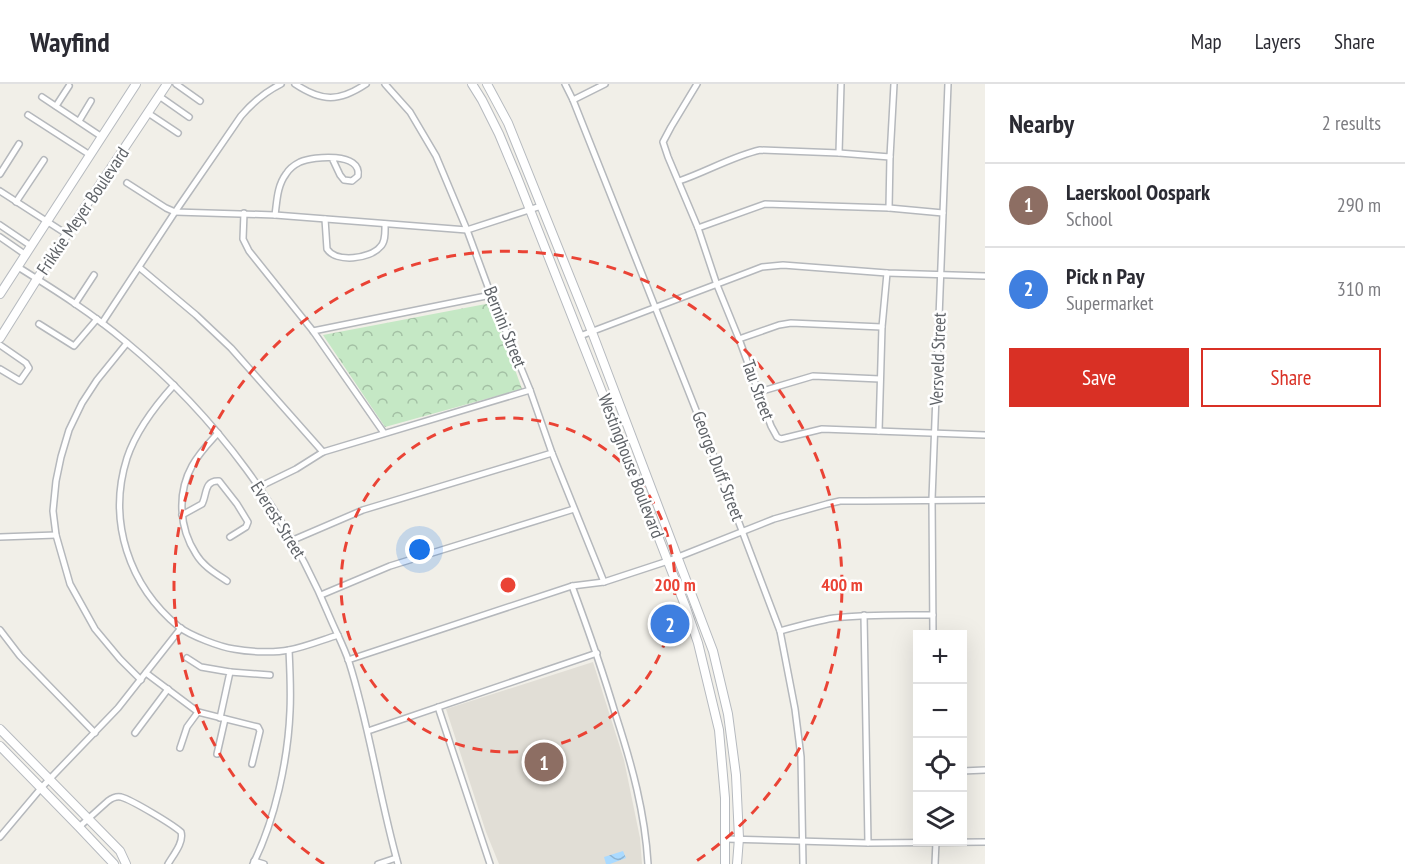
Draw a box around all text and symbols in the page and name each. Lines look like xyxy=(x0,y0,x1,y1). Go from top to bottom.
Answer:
text: Wayfind xyxy=(30,23,110,60)
text: Map xyxy=(1191,28,1222,55)
text: Layers xyxy=(1255,28,1301,55)
text: Share xyxy=(1334,28,1375,55)
text: Nearby xyxy=(1009,107,1074,140)
text: 2 results xyxy=(1322,110,1381,136)
street label: Frikkie Meyer Boulevard xyxy=(31,142,134,279)
text: Laerskool Oospark xyxy=(1066,178,1210,206)
text: 1 xyxy=(1024,192,1033,218)
text: 290 m xyxy=(1337,192,1381,218)
text: School xyxy=(1066,206,1112,232)
text: Pick n Pay xyxy=(1066,262,1144,290)
text: 2 xyxy=(1024,276,1033,302)
text: 310 m xyxy=(1337,276,1381,302)
street label: Bernini Street xyxy=(479,283,532,371)
text: Supermarket xyxy=(1066,290,1154,316)
street label: Versveld Street xyxy=(924,312,951,407)
button: Save xyxy=(1009,348,1189,407)
button: Share xyxy=(1201,348,1381,407)
street label: Tau Street xyxy=(737,356,780,423)
street label: Westinghouse Boulevard xyxy=(593,390,670,541)
street label: George Duff Street xyxy=(687,408,750,524)
street label: Everest Street xyxy=(246,477,311,563)
your location xyxy=(405,535,434,564)
text: 200 m xyxy=(654,573,696,596)
text: 400 m xyxy=(821,573,863,596)
centre of rings xyxy=(498,575,518,595)
pin: 2 xyxy=(650,602,690,646)
map controls xyxy=(913,630,967,846)
button: + xyxy=(913,630,967,684)
button: − xyxy=(913,684,967,738)
button: locate xyxy=(913,738,967,792)
pin: 1 xyxy=(524,740,564,784)
button: layers xyxy=(913,792,967,846)

